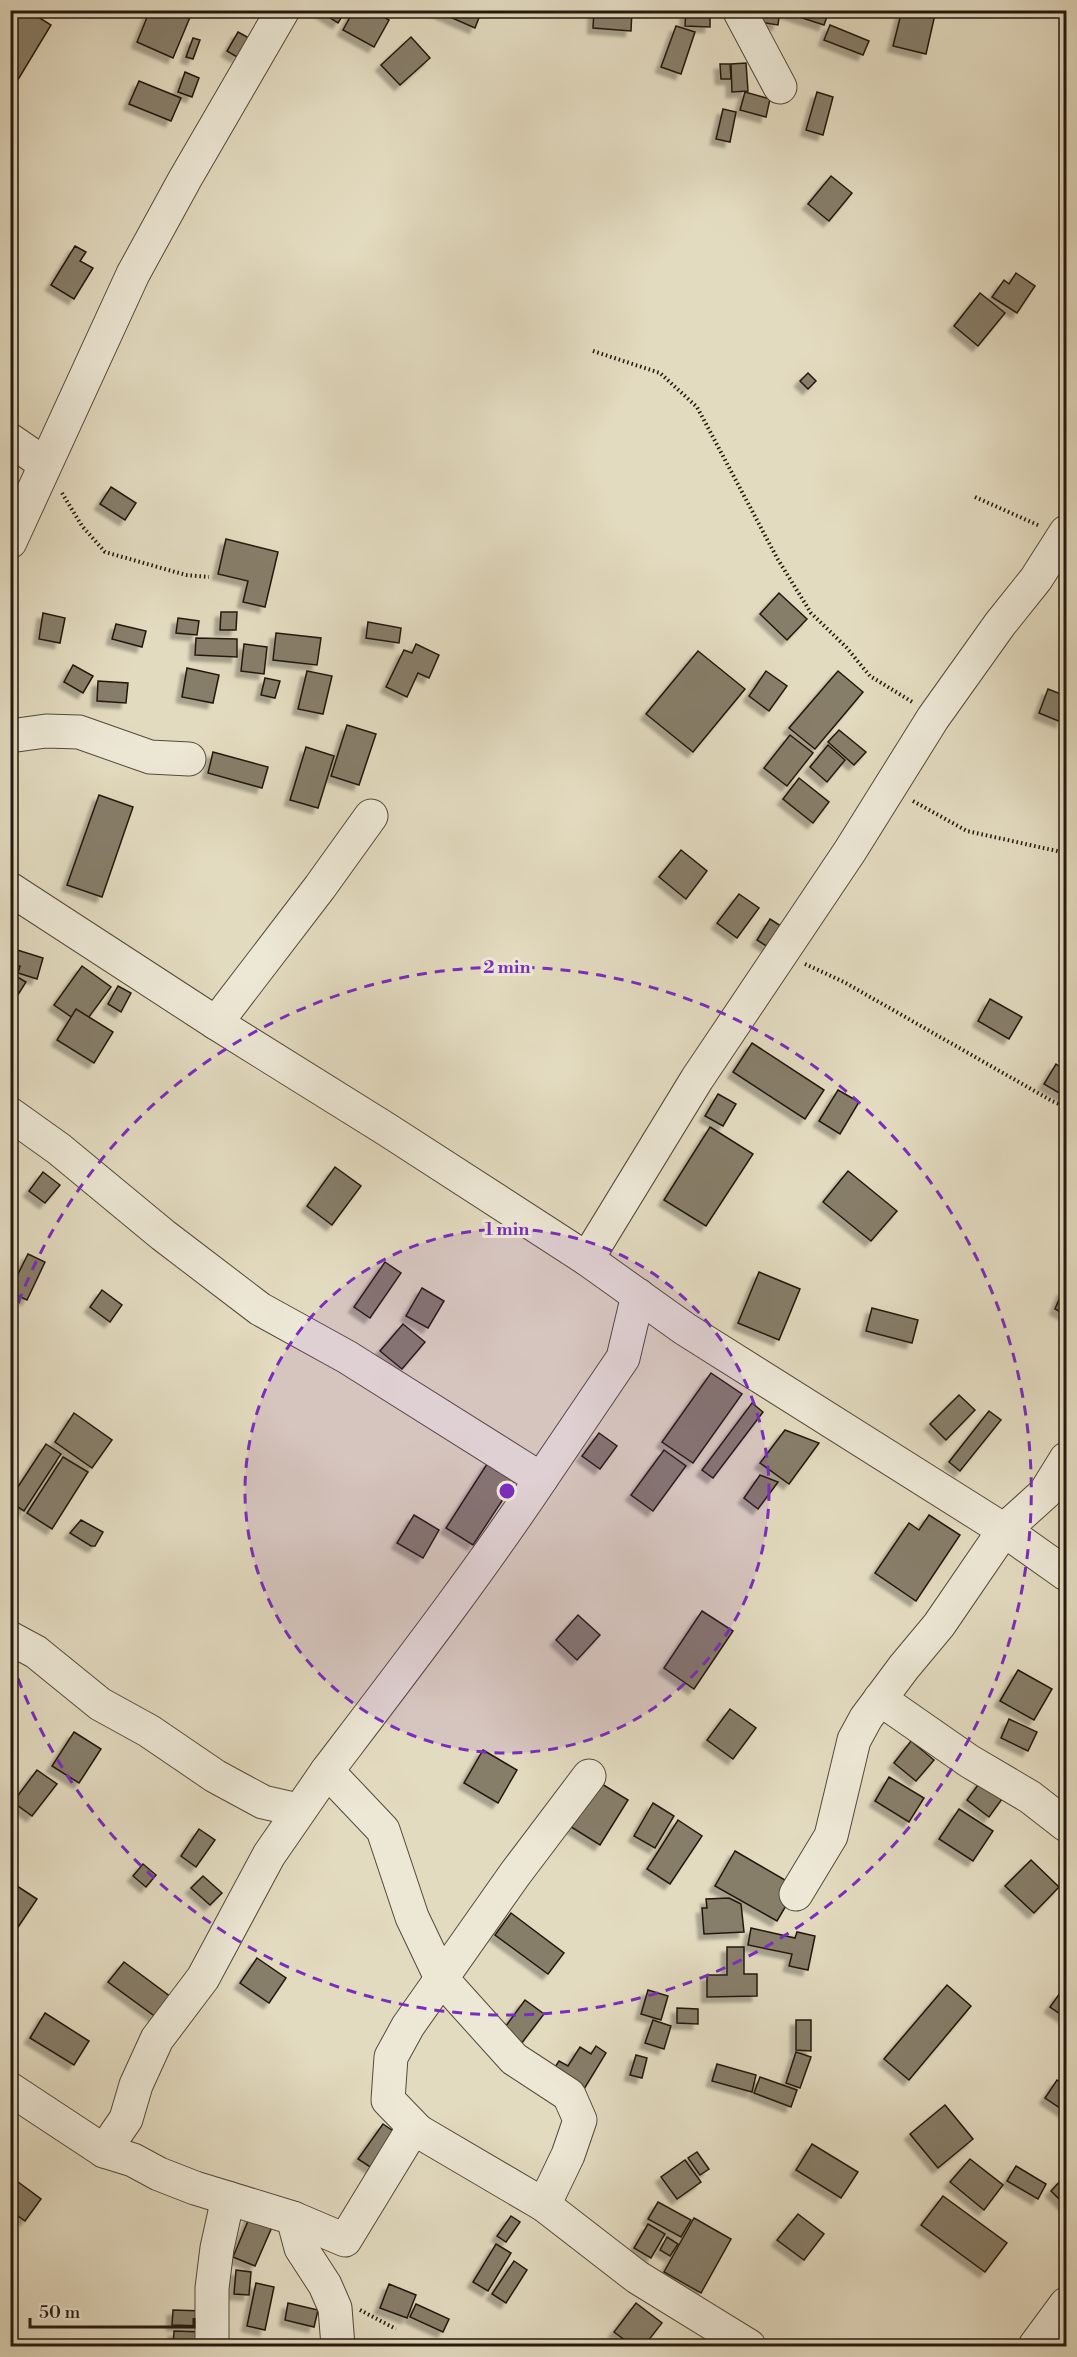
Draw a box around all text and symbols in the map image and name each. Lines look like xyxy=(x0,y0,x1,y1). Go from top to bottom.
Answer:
text: 2 min xyxy=(483,956,531,979)
text: 1 min xyxy=(485,1218,529,1241)
centre of rings xyxy=(497,1481,517,1501)
scale bar xyxy=(30,2291,194,2329)
text: 50 m xyxy=(39,2301,81,2324)

